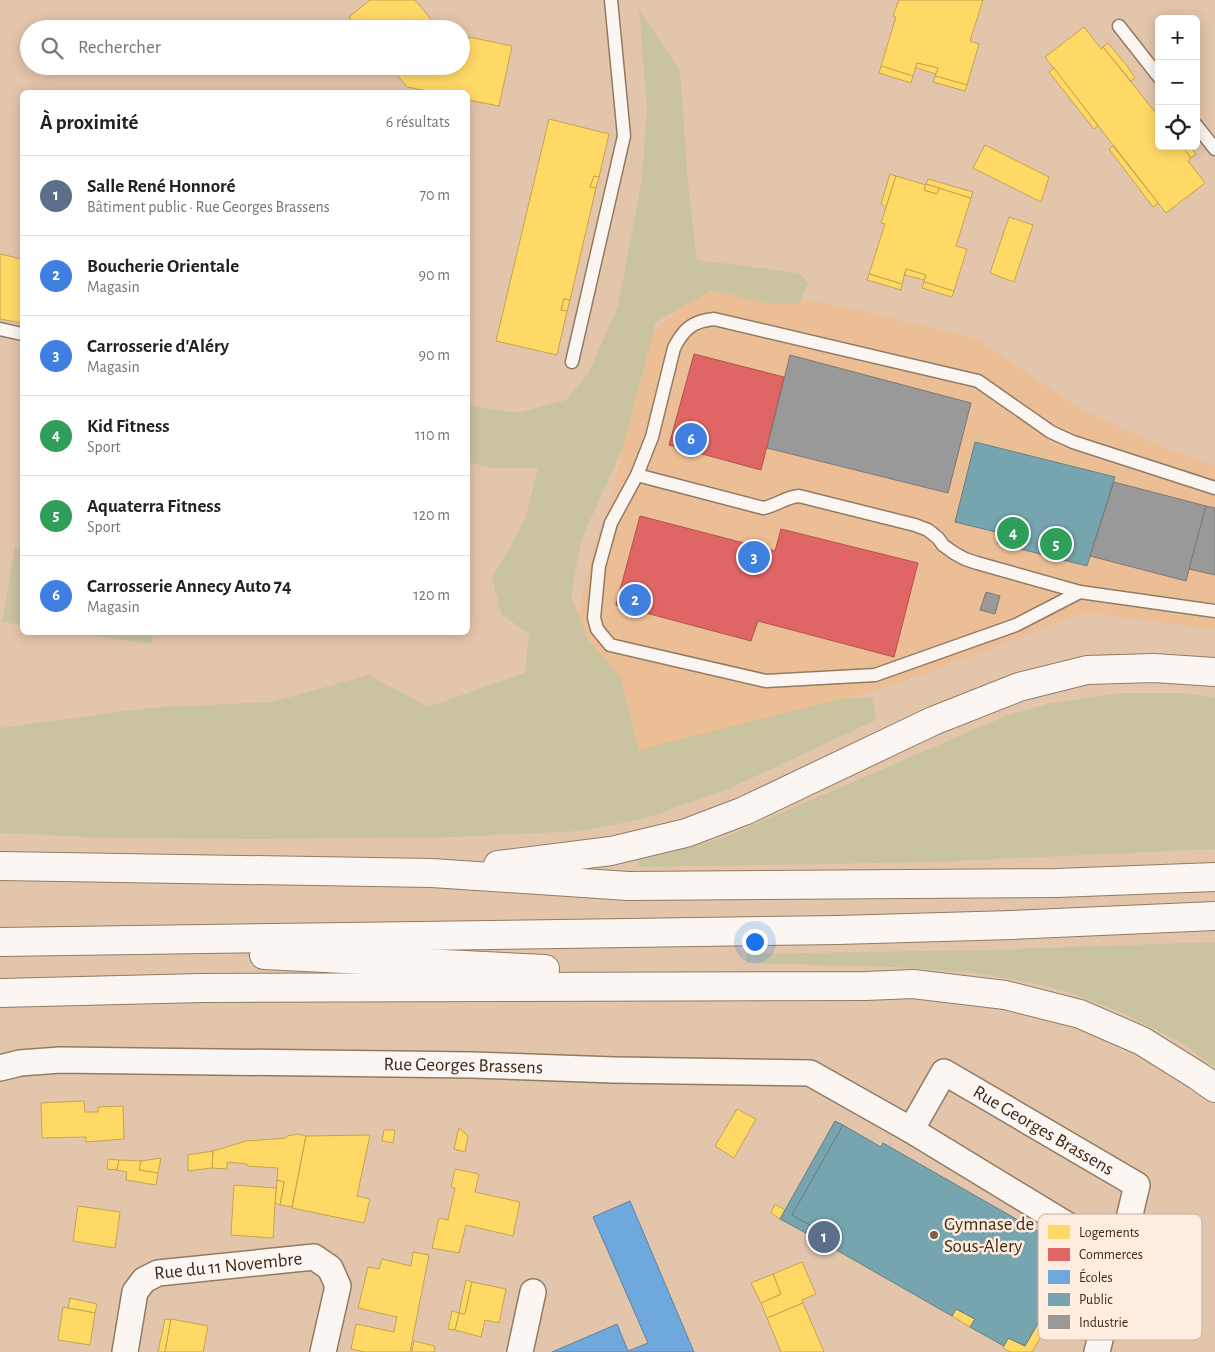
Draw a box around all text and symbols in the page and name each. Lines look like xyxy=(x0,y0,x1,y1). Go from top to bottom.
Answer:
map controls xyxy=(1155,15,1200,150)
button: + xyxy=(1155,15,1200,60)
search box xyxy=(20,20,470,75)
icon: search xyxy=(38,34,66,62)
text: Rechercher xyxy=(78,38,161,57)
button: − xyxy=(1155,60,1200,105)
button: locate xyxy=(1155,105,1200,150)
text: À proximité xyxy=(40,112,138,133)
text: 6 résultats xyxy=(386,114,450,130)
text: Salle René Honnoré xyxy=(87,177,236,196)
text: 1 xyxy=(53,187,59,203)
text: 70 m xyxy=(419,187,450,203)
text: Bâtiment public · Rue Georges Brassens xyxy=(87,199,330,215)
text: Boucherie Orientale xyxy=(87,257,239,276)
text: 2 xyxy=(52,267,60,283)
text: 90 m xyxy=(419,267,450,283)
text: Magasin xyxy=(87,279,140,295)
text: Carrosserie d'Aléry xyxy=(87,337,229,356)
text: 3 xyxy=(53,347,59,363)
text: 90 m xyxy=(419,347,450,363)
text: Magasin xyxy=(87,359,140,375)
text: Kid Fitness xyxy=(87,417,170,436)
pin: 6 xyxy=(675,420,707,458)
text: 4 xyxy=(52,427,60,443)
text: 110 m xyxy=(415,427,450,443)
text: Sport xyxy=(87,439,121,455)
text: Aquaterra Fitness xyxy=(87,497,221,516)
text: 5 xyxy=(53,507,59,523)
text: 120 m xyxy=(413,507,450,523)
pin: 4 xyxy=(997,514,1029,552)
text: Sport xyxy=(87,519,121,535)
pin: 5 xyxy=(1040,525,1072,563)
pin: 3 xyxy=(738,538,770,576)
text: Carrosserie Annecy Auto 74 xyxy=(87,577,292,596)
pin: 2 xyxy=(619,581,651,619)
text: 6 xyxy=(52,587,60,603)
text: 120 m xyxy=(413,587,450,603)
text: Magasin xyxy=(87,599,140,615)
your location xyxy=(742,929,768,955)
street label: Rue Georges Brassens xyxy=(383,1054,543,1077)
street label: Rue Georges Brassens xyxy=(970,1082,1117,1179)
legend xyxy=(1038,1214,1202,1340)
place label: Gymnase de Sous-Alery xyxy=(944,1215,1034,1256)
pin: 1 xyxy=(808,1218,840,1256)
text: Logements xyxy=(1079,1226,1139,1240)
marker: Gymnase de Sous-Alery xyxy=(928,1229,940,1241)
text: Commerces xyxy=(1079,1248,1143,1262)
street label: Rue du 11 Novembre xyxy=(153,1249,303,1283)
text: Écoles xyxy=(1079,1268,1113,1285)
text: Public xyxy=(1079,1293,1113,1307)
text: Industrie xyxy=(1079,1316,1128,1330)

